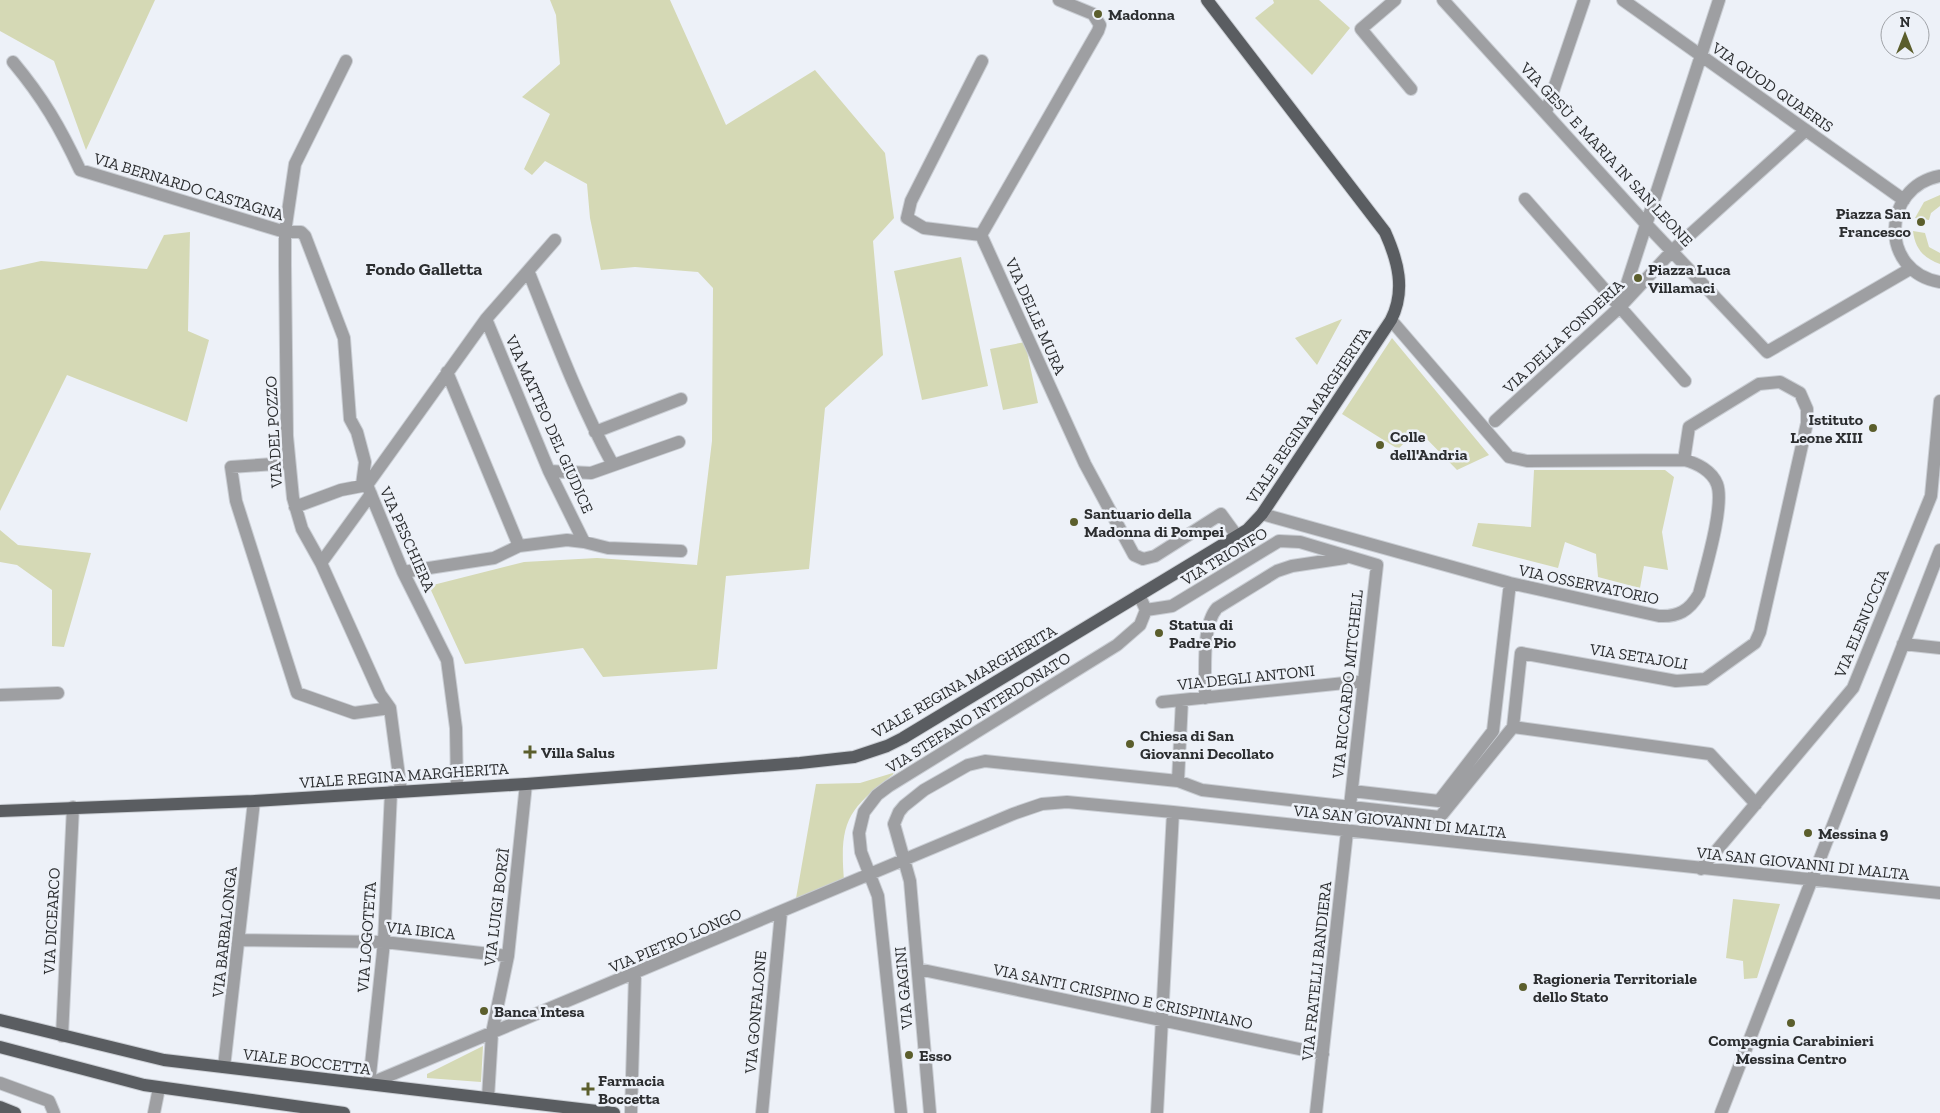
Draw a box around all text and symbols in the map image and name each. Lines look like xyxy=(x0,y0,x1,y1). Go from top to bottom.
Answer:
place label: Madonna xyxy=(1108,5,1175,24)
marker: Madonna xyxy=(1092,8,1104,20)
north arrow xyxy=(1880,10,1930,60)
text: N xyxy=(1900,14,1911,31)
street label: VIA QUOD QUAERIS xyxy=(1707,38,1837,137)
street label: VIA GESÙ E MARIA IN SAN LEONE xyxy=(1516,58,1697,250)
street label: VIA BERNARDO CASTAGNA xyxy=(91,148,287,225)
place label: Piazza San Francesco xyxy=(1836,204,1912,241)
marker: Piazza San Francesco xyxy=(1915,216,1927,228)
street label: VIA DELLE MURA xyxy=(1001,254,1070,378)
district label: Fondo Galletta xyxy=(366,258,482,280)
place label: Piazza Luca Villamaci xyxy=(1648,260,1731,297)
marker: Piazza Luca Villamaci xyxy=(1632,272,1644,284)
street label: VIA DELLA FONDERIA xyxy=(1498,275,1628,398)
street label: VIALE REGINA MARGHERITA xyxy=(1241,323,1375,508)
street label: VIA MATTEO DEL GIUDICE xyxy=(501,331,597,516)
street label: VIA DEL POZZO xyxy=(261,375,286,490)
place label: Istituto Leone XIII xyxy=(1790,410,1864,447)
marker: Istituto Leone XIII xyxy=(1867,422,1879,434)
place label: Colle dell'Andria xyxy=(1390,427,1468,464)
marker: Colle dell'Andria xyxy=(1374,439,1386,451)
street label: VIA PESCHIERA xyxy=(375,483,440,595)
place label: Santuario della Madonna di Pompei xyxy=(1084,504,1224,541)
marker: Santuario della Madonna di Pompei xyxy=(1068,516,1080,528)
street label: VIA TRIONFO xyxy=(1177,523,1271,590)
street label: VIA OSSERVATORIO xyxy=(1516,560,1661,609)
street label: VIA ELENUCCIA xyxy=(1830,566,1893,681)
street label: VIA RICCARDO MITCHELL xyxy=(1328,588,1367,780)
place label: Statua di Padre Pio xyxy=(1169,615,1237,652)
street label: VIALE REGINA MARGHERITA xyxy=(868,621,1060,742)
marker: Statua di Padre Pio xyxy=(1153,627,1165,639)
street label: VIA SETAJOLI xyxy=(1588,639,1689,674)
street label: VIA STEFANO INTERDONATO xyxy=(882,648,1074,778)
street label: VIA DEGLI ANTONI xyxy=(1175,661,1316,694)
place label: Chiesa di San Giovanni Decollato xyxy=(1140,726,1274,763)
marker: Chiesa di San Giovanni Decollato xyxy=(1124,738,1136,750)
place label: Villa Salus xyxy=(541,743,615,762)
marker: Villa Salus xyxy=(523,745,537,759)
street label: VIALE REGINA MARGHERITA xyxy=(298,759,510,792)
street label: VIA SAN GIOVANNI DI MALTA xyxy=(1292,801,1508,842)
place label: Messina 9 xyxy=(1818,824,1889,843)
marker: Messina 9 xyxy=(1802,827,1814,839)
street label: VIA SAN GIOVANNI DI MALTA xyxy=(1695,843,1911,884)
street label: VIA LUIGI BORZÌ xyxy=(480,847,513,968)
street label: VIA BARBALONGA xyxy=(208,865,241,999)
street label: VIA DICEARCO xyxy=(39,867,64,976)
street label: VIA FRATELLI BANDIERA xyxy=(1298,880,1335,1063)
street label: VIA LOGOTETA xyxy=(353,881,380,994)
street label: VIA PIETRO LONGO xyxy=(605,904,745,977)
street label: VIA IBICA xyxy=(384,917,457,944)
street label: VIA GAGINI xyxy=(890,946,917,1031)
street label: VIA GONFALONE xyxy=(741,950,770,1075)
street label: VIA SANTI CRISPINO E CRISPINIANO xyxy=(990,959,1255,1033)
place label: Ragioneria Territoriale dello Stato xyxy=(1533,969,1697,1006)
marker: Ragioneria Territoriale dello Stato xyxy=(1517,981,1529,993)
place label: Banca Intesa xyxy=(494,1002,585,1021)
marker: Banca Intesa xyxy=(478,1005,490,1017)
marker: Compagnia Carabinieri Messina Centro xyxy=(1785,1017,1797,1029)
place label: Compagnia Carabinieri Messina Centro xyxy=(1708,1031,1874,1068)
street label: VIALE BOCCETTA xyxy=(241,1044,372,1079)
place label: Esso xyxy=(919,1046,952,1065)
marker: Esso xyxy=(903,1049,915,1061)
place label: Farmacia Boccetta xyxy=(598,1071,665,1108)
marker: Farmacia Boccetta xyxy=(582,1083,594,1095)

